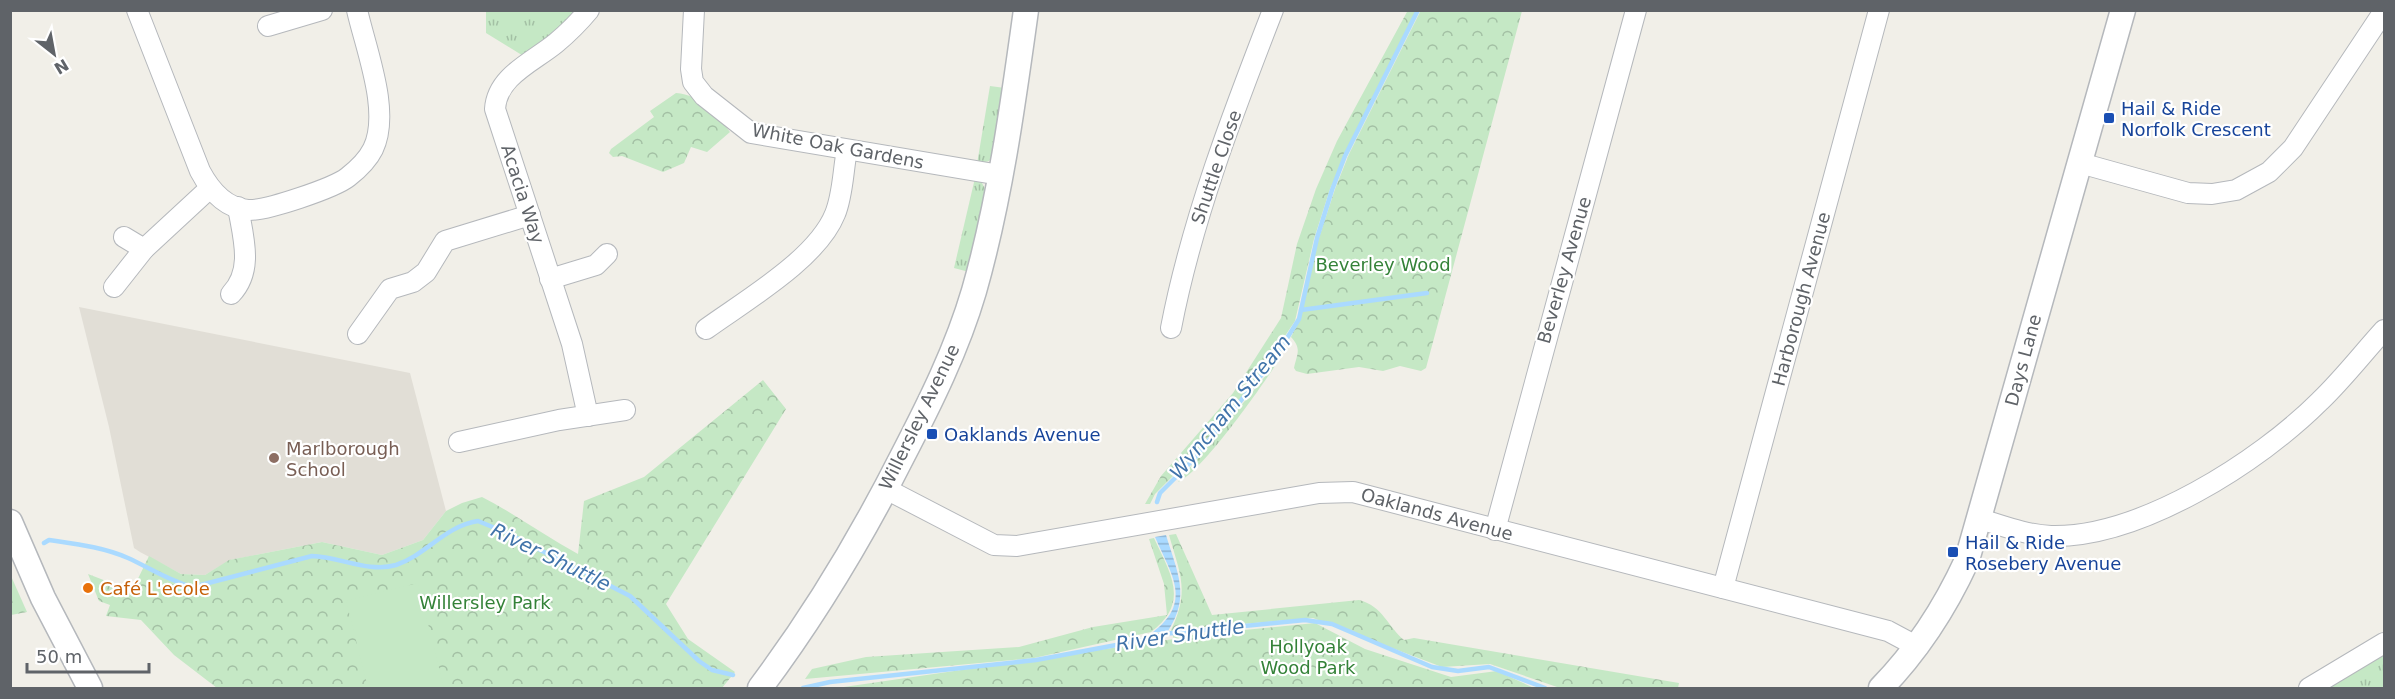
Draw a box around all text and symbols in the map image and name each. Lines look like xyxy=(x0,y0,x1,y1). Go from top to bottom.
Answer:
north arrow xyxy=(24,24,84,84)
text: N xyxy=(51,55,72,78)
place label: Hail & Ride Norfolk Crescent xyxy=(2121,98,2271,140)
street label: Shuttle Close xyxy=(1187,107,1245,227)
marker: Hail & Ride Norfolk Crescent xyxy=(2102,111,2116,125)
street label: White Oak Gardens xyxy=(750,119,926,173)
street label: Acacia Way xyxy=(497,142,549,247)
street label: Beverley Avenue xyxy=(1533,194,1595,346)
street label: Harborough Avenue xyxy=(1768,210,1834,388)
park label: Beverley Wood xyxy=(1315,254,1451,275)
street label: Days Lane xyxy=(2001,312,2045,408)
water label: Wyncham Stream xyxy=(1164,330,1296,484)
street label: Willersley Avenue xyxy=(875,341,963,493)
place label: Oaklands Avenue xyxy=(944,424,1100,445)
marker: Oaklands Avenue xyxy=(925,427,939,441)
place label: Marlborough School xyxy=(286,438,400,480)
marker: Marlborough School xyxy=(267,451,281,465)
street label: Oaklands Avenue xyxy=(1359,484,1515,544)
water label: River Shuttle xyxy=(487,518,615,596)
place label: Hail & Ride Rosebery Avenue xyxy=(1965,532,2121,574)
marker: Hail & Ride Rosebery Avenue xyxy=(1946,545,1960,559)
place label: Café L'ecole xyxy=(100,578,210,599)
marker: Café L'ecole xyxy=(81,581,95,595)
park label: Willersley Park xyxy=(419,592,551,613)
water label: River Shuttle xyxy=(1114,614,1246,656)
scale bar xyxy=(27,636,148,674)
park label: Hollyoak Wood Park xyxy=(1261,636,1356,678)
text: 50 m xyxy=(36,646,82,667)

